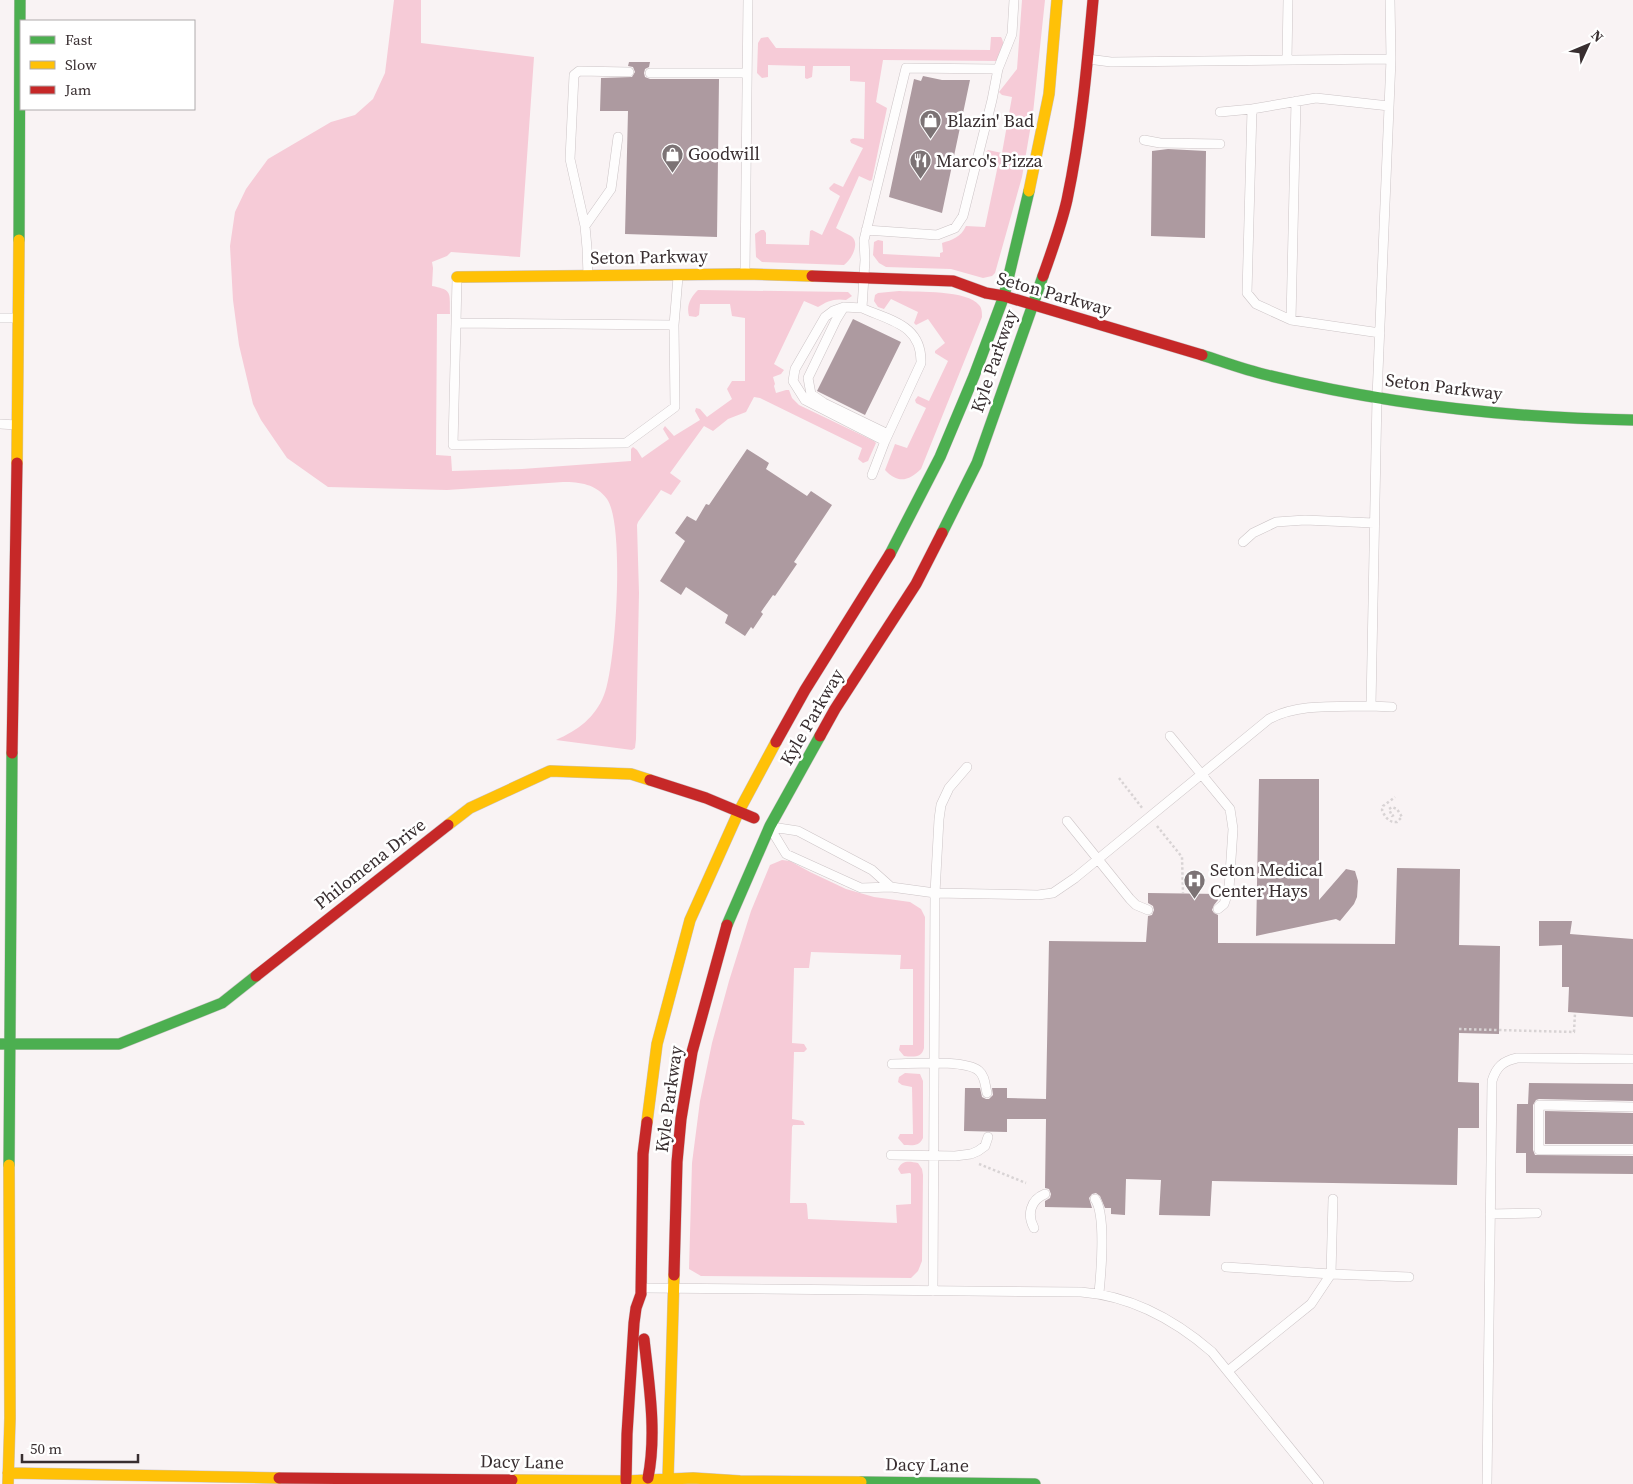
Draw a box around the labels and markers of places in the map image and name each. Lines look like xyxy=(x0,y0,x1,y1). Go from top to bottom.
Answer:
place label: Blazin' Bad xyxy=(947,108,1034,133)
shop icon: Blazin' Bad xyxy=(919,109,943,140)
place label: Goodwill xyxy=(688,141,760,166)
shop icon: Goodwill xyxy=(660,142,684,173)
place label: Marco's Pizza xyxy=(936,148,1044,173)
restaurant icon: Marco's Pizza xyxy=(908,149,932,180)
place label: Seton Medical Center Hays xyxy=(1210,857,1323,903)
hospital icon: Seton Medical Center Hays xyxy=(1182,868,1206,899)

